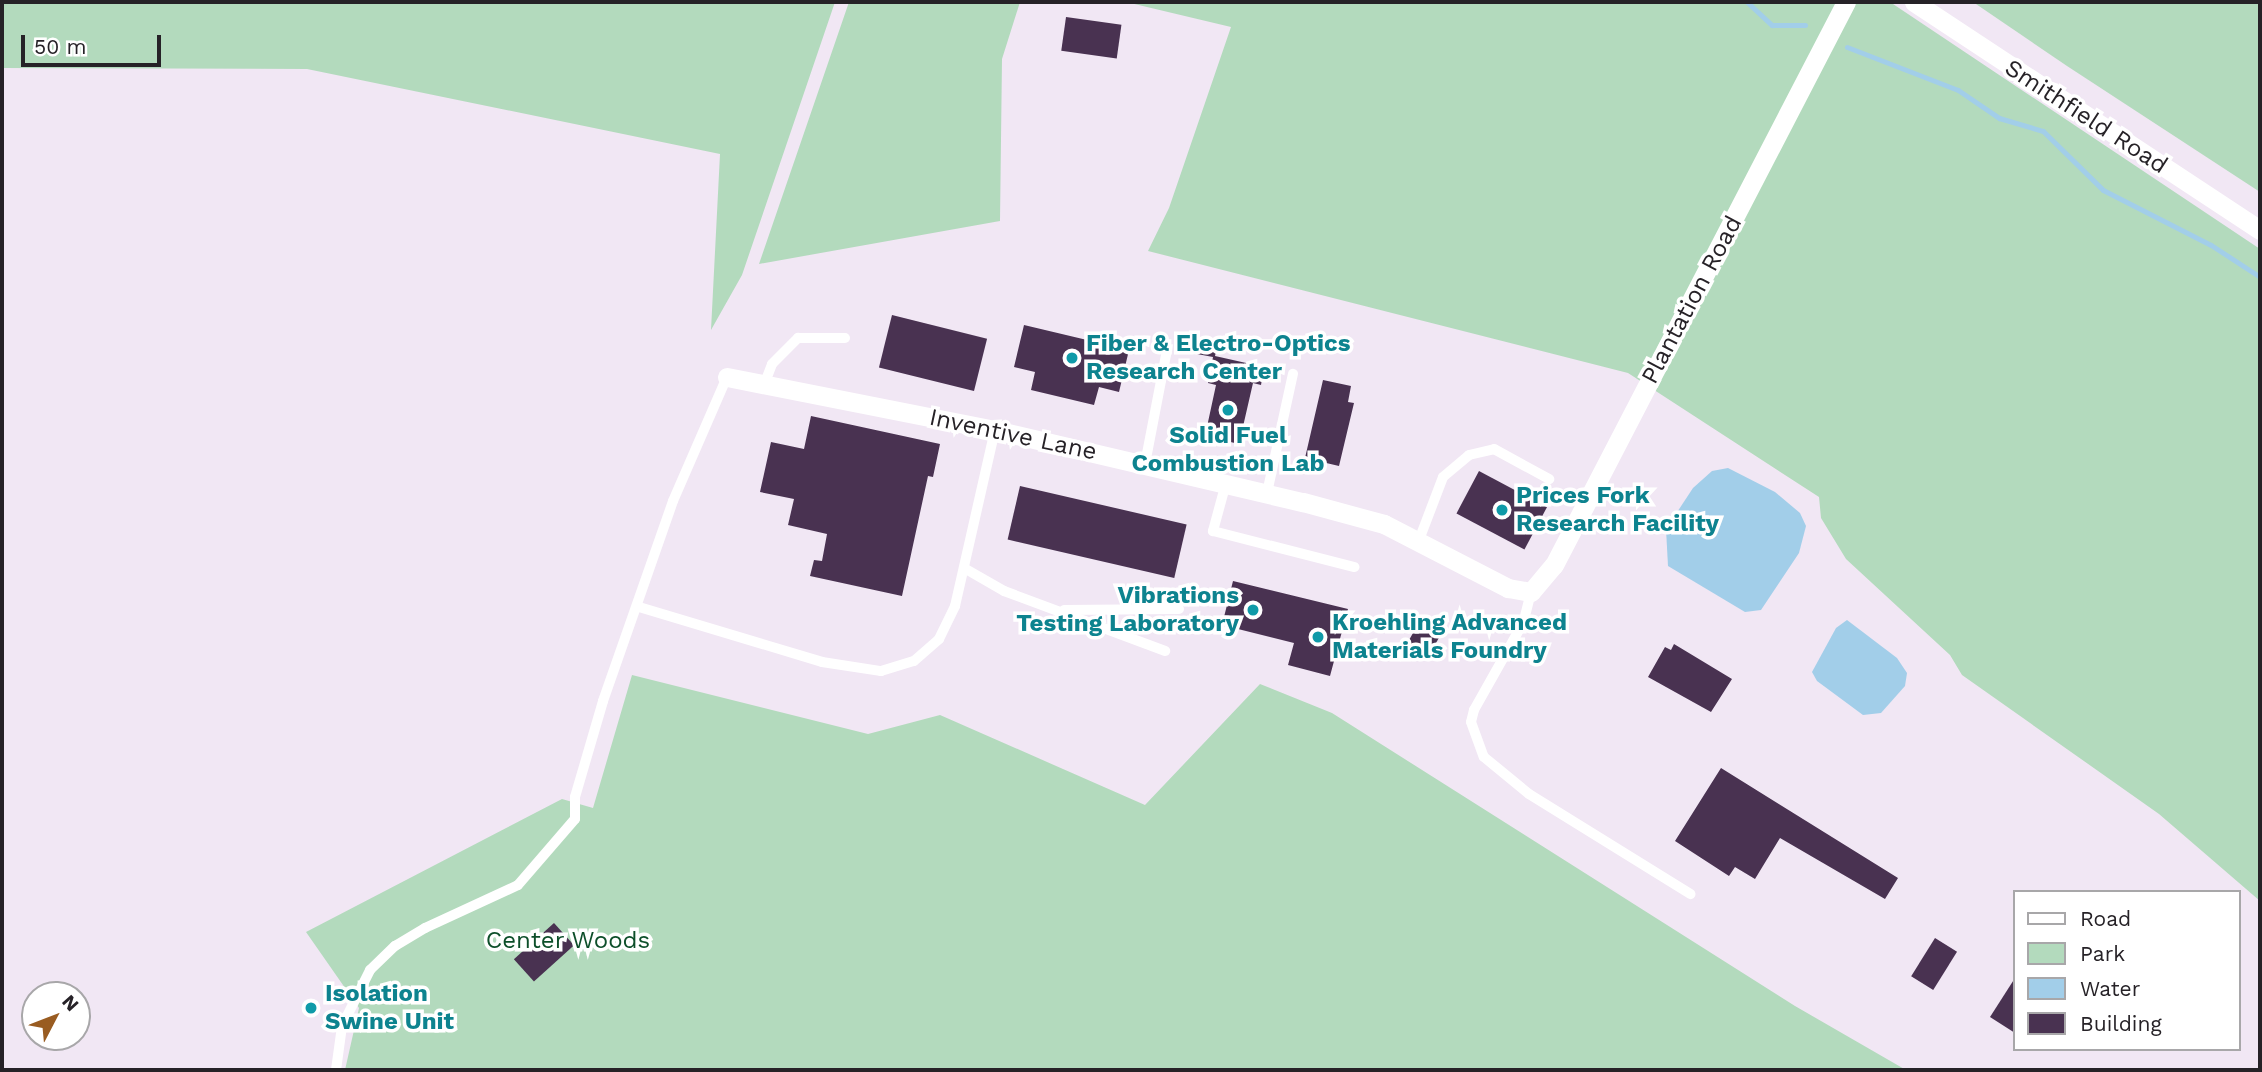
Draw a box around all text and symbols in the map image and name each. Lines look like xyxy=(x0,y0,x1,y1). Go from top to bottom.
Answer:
scale bar xyxy=(24,21,164,65)
text: 50 m xyxy=(34,34,86,59)
street label: Smithfield Road xyxy=(1999,54,2173,180)
street label: Plantation Road xyxy=(1636,211,1748,389)
place label: Fiber & Electro-Optics Research Center xyxy=(1086,330,1351,386)
marker: Fiber & Electro-Optics Research Center xyxy=(1064,350,1080,366)
marker: Solid Fuel Combustion Lab xyxy=(1220,402,1236,418)
street label: Inventive Lane xyxy=(927,403,1099,467)
place label: Solid Fuel Combustion Lab xyxy=(1132,422,1324,478)
place label: Prices Fork Research Facility xyxy=(1516,482,1719,538)
marker: Prices Fork Research Facility xyxy=(1494,502,1510,518)
place label: Vibrations Testing Laboratory xyxy=(1016,582,1239,638)
marker: Vibrations Testing Laboratory xyxy=(1245,602,1261,618)
place label: Kroehling Advanced Materials Foundry xyxy=(1332,609,1567,665)
marker: Kroehling Advanced Materials Foundry xyxy=(1310,629,1326,645)
legend xyxy=(2014,890,2241,1051)
text: Road xyxy=(2080,906,2131,931)
park label: Center Woods xyxy=(485,927,651,955)
text: Park xyxy=(2080,941,2125,966)
text: Water xyxy=(2080,976,2140,1001)
place label: Isolation Swine Unit xyxy=(325,980,454,1036)
north arrow xyxy=(21,981,91,1051)
text: N xyxy=(57,990,84,1016)
marker: Isolation Swine Unit xyxy=(303,1000,319,1016)
text: Building xyxy=(2080,1011,2162,1036)

